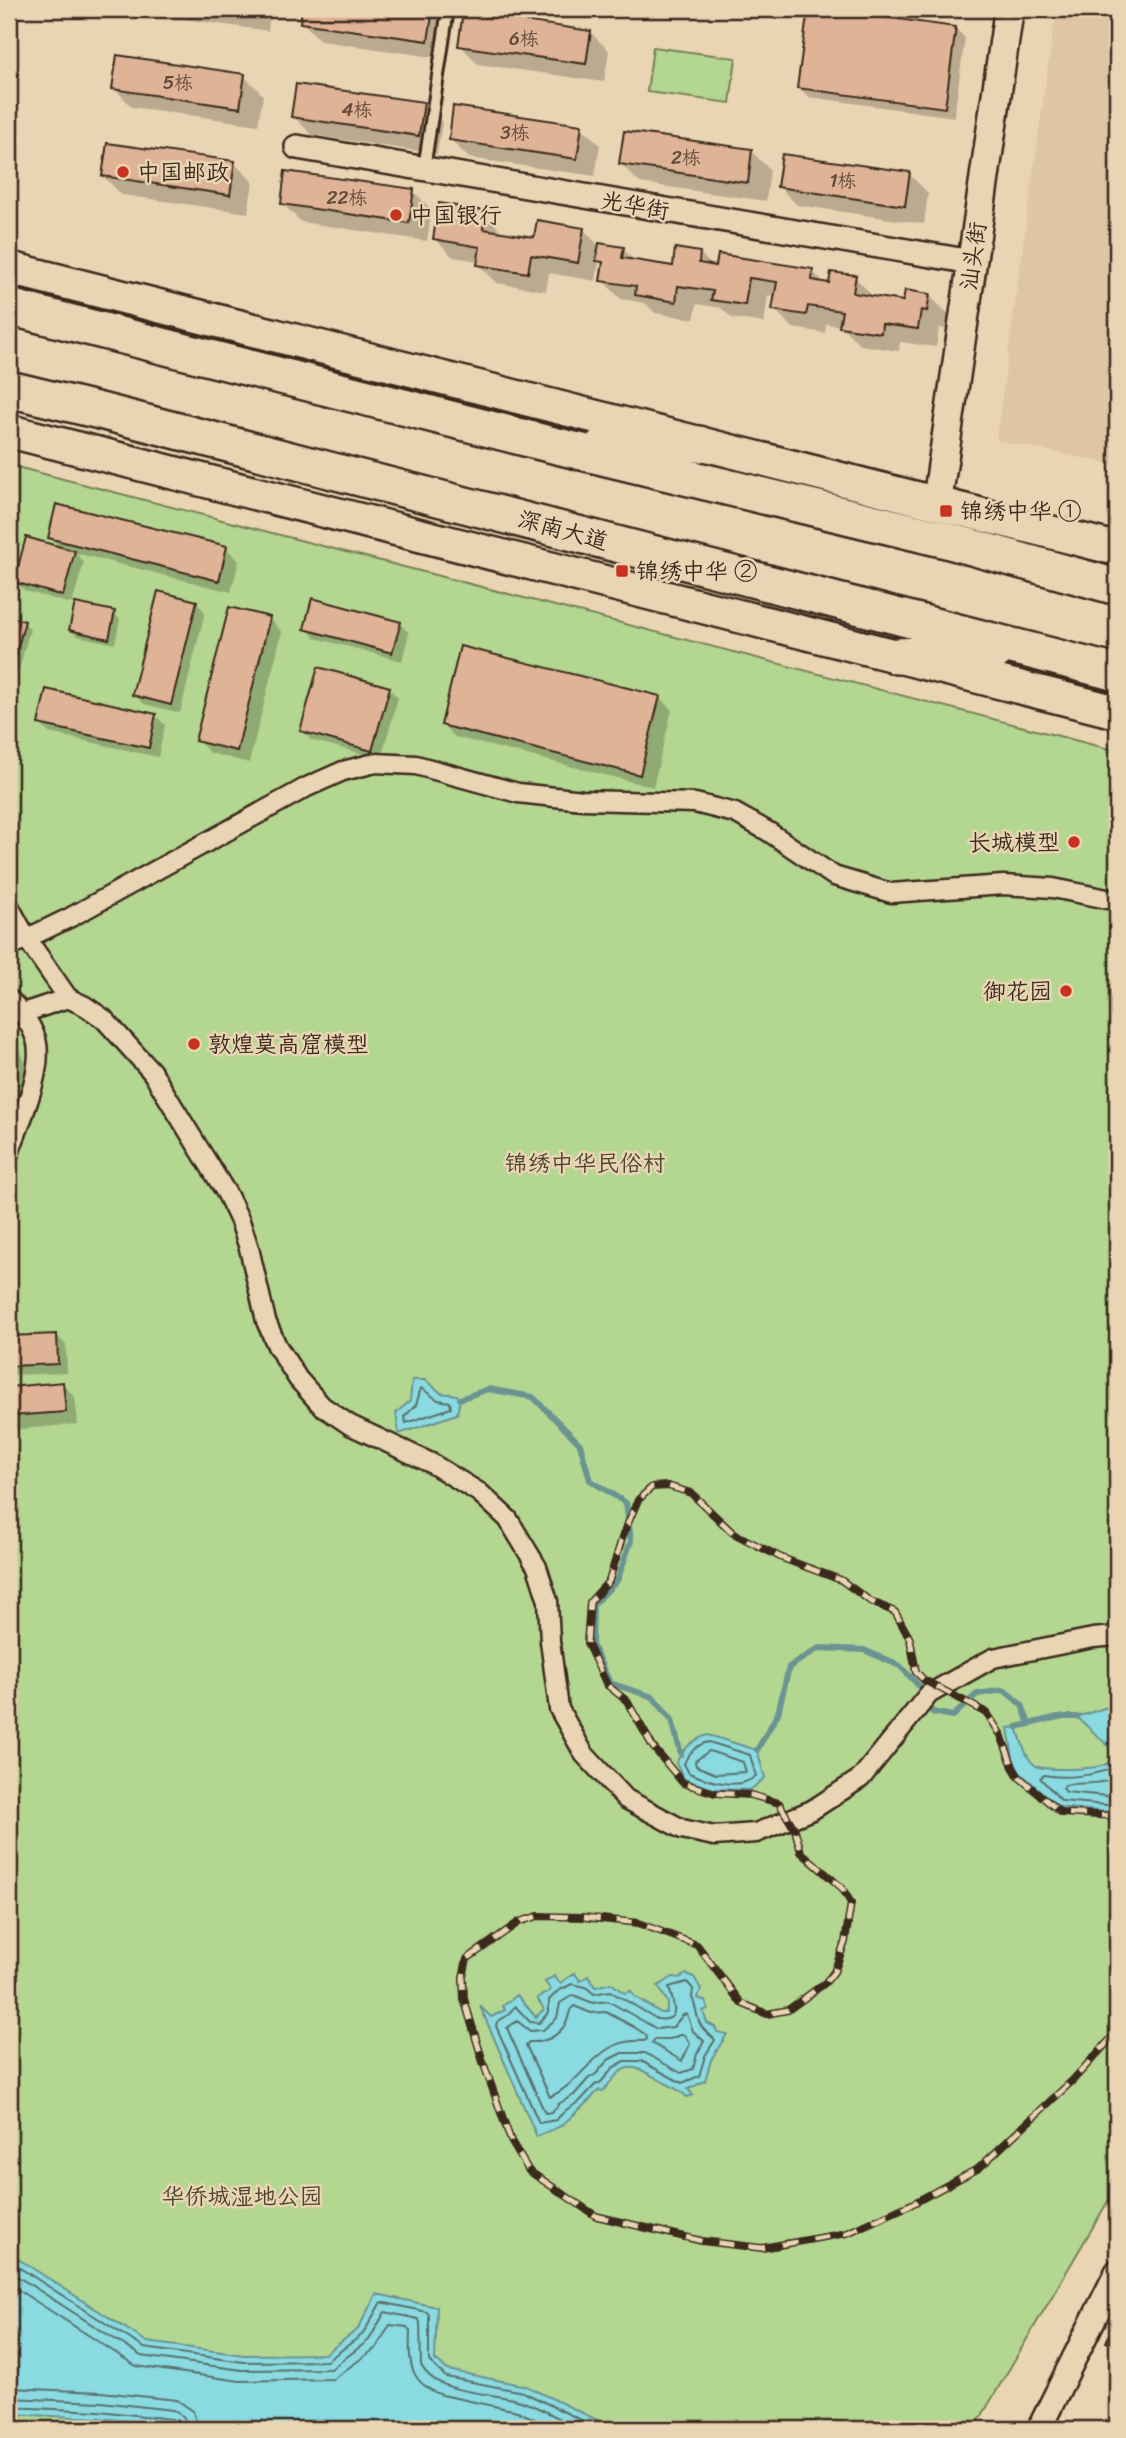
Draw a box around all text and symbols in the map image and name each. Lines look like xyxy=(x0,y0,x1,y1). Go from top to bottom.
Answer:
house number: 6栋 xyxy=(509,22,539,55)
house number: 5栋 xyxy=(163,66,193,99)
house number: 4栋 xyxy=(342,93,372,126)
house number: 3栋 xyxy=(500,116,530,149)
house number: 2栋 xyxy=(671,141,701,174)
place label: 中国邮政 xyxy=(137,152,229,193)
marker: 中国邮政 xyxy=(115,164,131,180)
house number: 1栋 xyxy=(829,164,857,197)
street label: 光华街 xyxy=(597,179,672,232)
house number: 22栋 xyxy=(327,181,367,214)
place label: 中国银行 xyxy=(410,195,502,236)
marker: 中国银行 xyxy=(388,207,404,223)
street label: 汕头街 xyxy=(948,219,999,293)
place label: 锦绣中华 ① xyxy=(960,491,1081,532)
street label: 深南大道 xyxy=(513,499,613,562)
marker: 锦绣中华 ① xyxy=(938,503,954,519)
place label: 锦绣中华 ② xyxy=(636,551,757,592)
marker: 锦绣中华 ② xyxy=(614,563,630,579)
place label: 长城模型 xyxy=(968,822,1060,863)
marker: 长城模型 xyxy=(1066,834,1082,850)
place label: 御花园 xyxy=(983,971,1052,1012)
marker: 御花园 xyxy=(1058,983,1074,999)
place label: 敦煌莫高窟模型 xyxy=(208,1024,369,1065)
marker: 敦煌莫高窟模型 xyxy=(186,1036,202,1052)
park label: 锦绣中华民俗村 xyxy=(505,1143,666,1184)
park label: 华侨城湿地公园 xyxy=(162,2176,323,2217)

